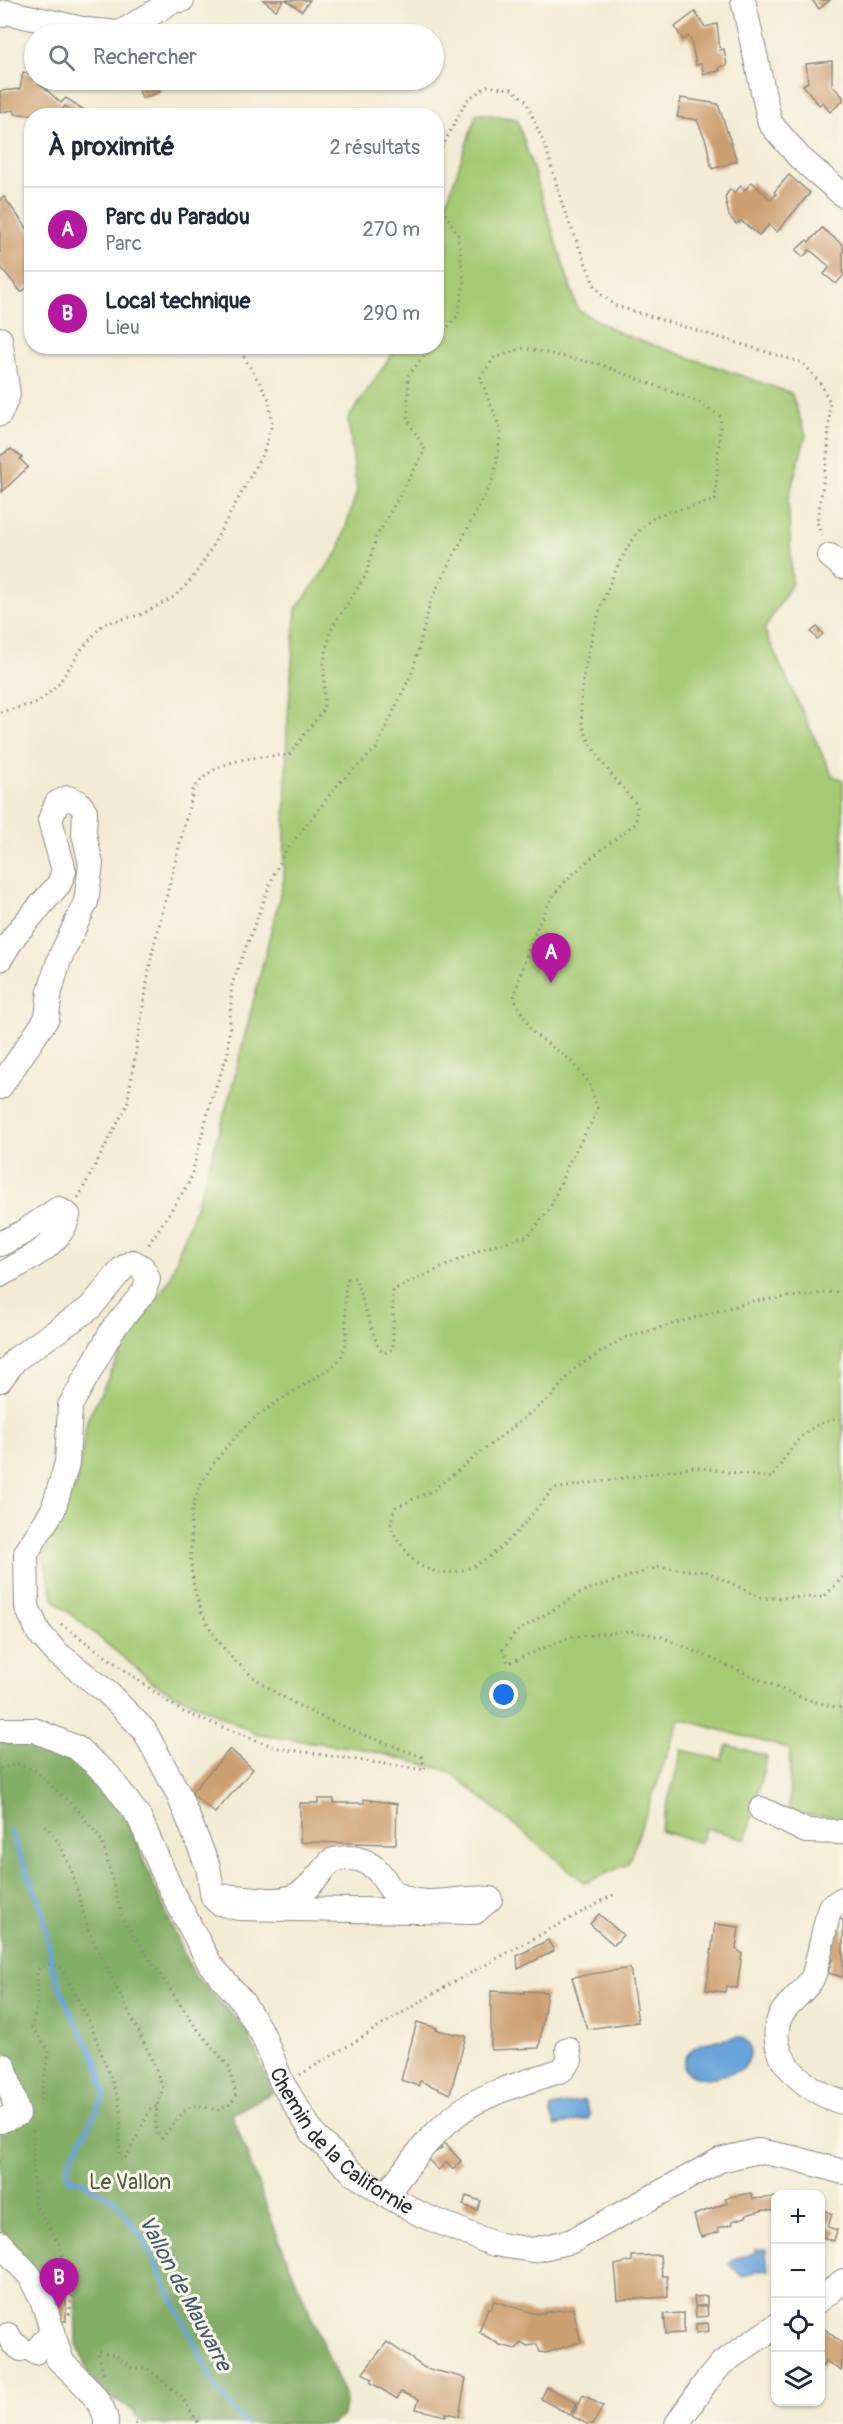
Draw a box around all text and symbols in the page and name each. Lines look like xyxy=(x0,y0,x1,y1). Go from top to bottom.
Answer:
search box xyxy=(24,24,444,90)
icon: search xyxy=(45,41,78,74)
text: Rechercher xyxy=(93,43,197,71)
text: À proximité xyxy=(48,131,175,163)
text: 2 résultats xyxy=(330,135,420,160)
text: Parc du Paradou xyxy=(105,203,250,231)
text: A xyxy=(61,217,74,242)
text: 270 m xyxy=(362,217,420,242)
text: Parc xyxy=(105,231,142,256)
text: Local technique xyxy=(105,287,250,315)
text: B xyxy=(62,301,73,326)
text: 290 m xyxy=(363,301,420,326)
text: Lieu xyxy=(105,315,140,340)
pin: A xyxy=(532,934,570,983)
your location xyxy=(489,1680,518,1709)
street label: Chemin de la Californie xyxy=(264,2063,418,2221)
park label: Le Vallon xyxy=(89,2169,171,2196)
map controls xyxy=(771,2190,825,2406)
button: + xyxy=(771,2190,825,2244)
water label: Vallon de Mauvarre xyxy=(132,2210,239,2378)
button: − xyxy=(771,2244,825,2298)
pin: B xyxy=(40,2258,78,2308)
button: locate xyxy=(771,2298,825,2352)
button: layers xyxy=(771,2352,825,2406)

